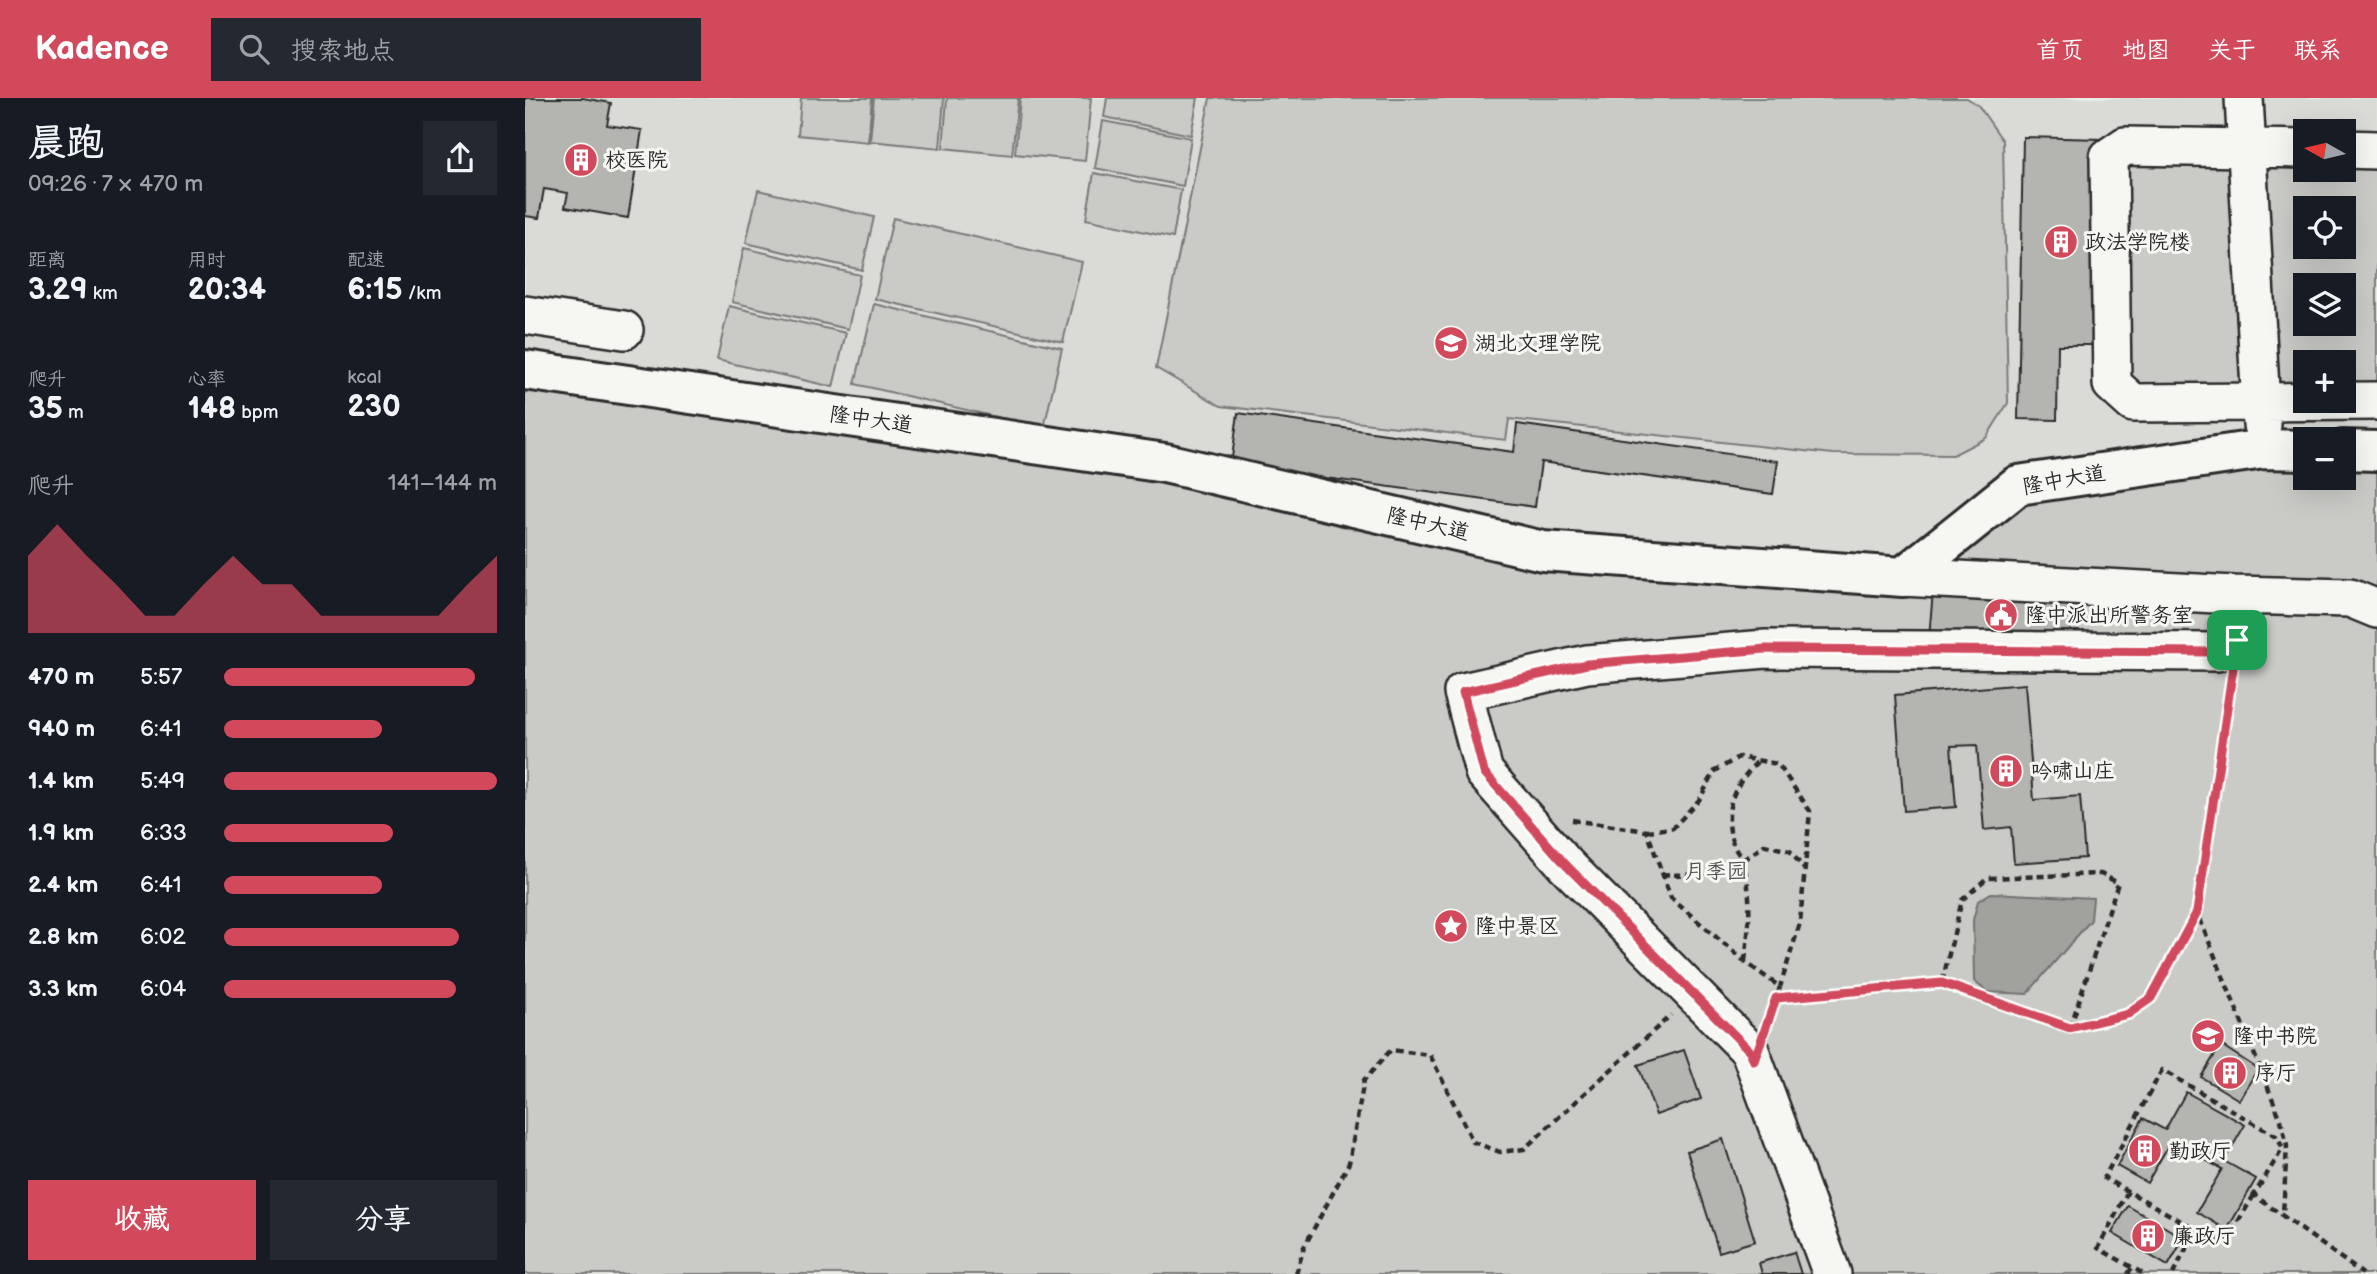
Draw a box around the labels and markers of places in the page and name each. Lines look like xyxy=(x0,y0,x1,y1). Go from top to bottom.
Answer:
building icon: 校医院 xyxy=(562,141,600,179)
place label: 校医院 xyxy=(605,148,668,173)
building icon: 政法学院楼 xyxy=(2042,223,2080,261)
place label: 政法学院楼 xyxy=(2085,230,2190,255)
school or university icon: 湖北文理学院 xyxy=(1432,324,1470,362)
place label: 湖北文理学院 xyxy=(1475,331,1601,356)
public building icon: 隆中派出所警务室 xyxy=(1982,596,2020,634)
place label: 隆中派出所警务室 xyxy=(2025,603,2193,628)
pin xyxy=(2207,610,2267,670)
building icon: 吟啸山庄 xyxy=(1987,752,2025,790)
place label: 吟啸山庄 xyxy=(2031,759,2115,784)
place icon: 隆中景区 xyxy=(1432,907,1470,945)
place label: 隆中景区 xyxy=(1475,914,1559,939)
school or university icon: 隆中书院 xyxy=(2189,1017,2227,1055)
place label: 隆中书院 xyxy=(2233,1024,2317,1049)
building icon: 序厅 xyxy=(2211,1054,2249,1092)
place label: 序厅 xyxy=(2255,1061,2297,1086)
building icon: 勤政厅 xyxy=(2126,1132,2164,1170)
place label: 勤政厅 xyxy=(2169,1139,2232,1164)
building icon: 廉政厅 xyxy=(2129,1217,2167,1255)
place label: 廉政厅 xyxy=(2173,1224,2236,1249)

